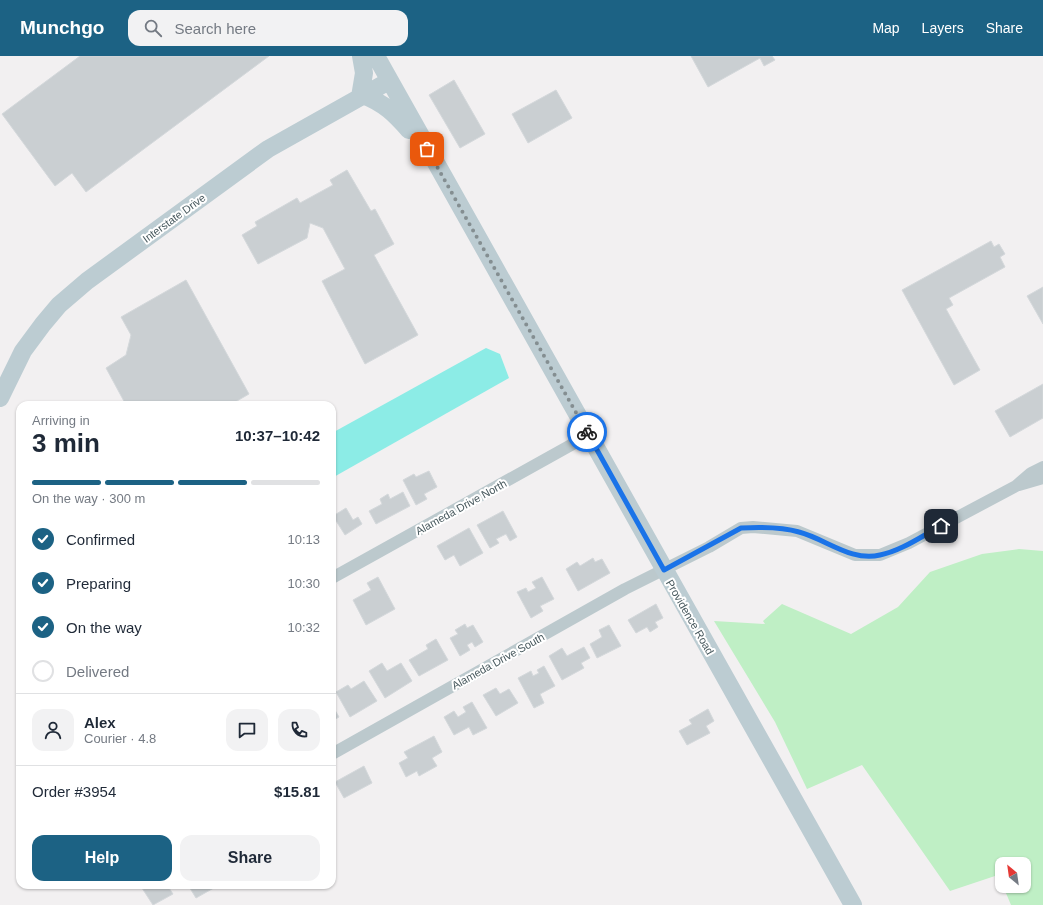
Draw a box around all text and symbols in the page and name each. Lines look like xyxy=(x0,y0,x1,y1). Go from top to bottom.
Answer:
search box xyxy=(128,10,408,46)
text: Munchgo xyxy=(20,17,104,38)
icon: search xyxy=(142,17,164,39)
text: Search here xyxy=(174,20,256,37)
text: Map xyxy=(872,20,900,36)
text: Layers xyxy=(922,20,964,36)
text: Share xyxy=(986,20,1023,36)
pin xyxy=(410,132,444,166)
icon: bag xyxy=(416,138,438,160)
street label: Interstate Drive xyxy=(140,191,208,245)
courier xyxy=(567,412,607,452)
text: Arriving in xyxy=(32,413,90,428)
icon: bike xyxy=(576,421,598,443)
text: 10:37–10:42 xyxy=(235,427,320,444)
text: 3 min xyxy=(32,428,100,458)
street label: Alameda Drive North xyxy=(413,477,509,537)
text: On the way · 300 m xyxy=(32,491,145,506)
pin xyxy=(924,509,958,543)
icon: home xyxy=(930,515,952,537)
icon: check xyxy=(32,528,54,550)
text: Confirmed xyxy=(66,531,135,548)
text: 10:13 xyxy=(287,532,320,547)
icon: check xyxy=(32,572,54,594)
text: Preparing xyxy=(66,575,131,592)
text: 10:30 xyxy=(287,576,320,591)
street label: Providence Road xyxy=(664,577,716,657)
icon: check xyxy=(32,616,54,638)
text: On the way xyxy=(66,619,142,636)
text: 10:32 xyxy=(287,620,320,635)
street label: Alameda Drive South xyxy=(450,631,546,691)
text: Delivered xyxy=(66,663,129,680)
button: person xyxy=(32,709,74,751)
button: chat xyxy=(226,709,268,751)
button: phone xyxy=(278,709,320,751)
text: Alex xyxy=(84,714,116,731)
text: Courier · 4.8 xyxy=(84,731,156,746)
text: Order #3954 xyxy=(32,783,116,800)
text: $15.81 xyxy=(274,783,320,800)
button: Help xyxy=(32,835,172,881)
button: Share xyxy=(180,835,320,881)
north arrow xyxy=(995,857,1031,893)
map controls xyxy=(995,857,1031,893)

